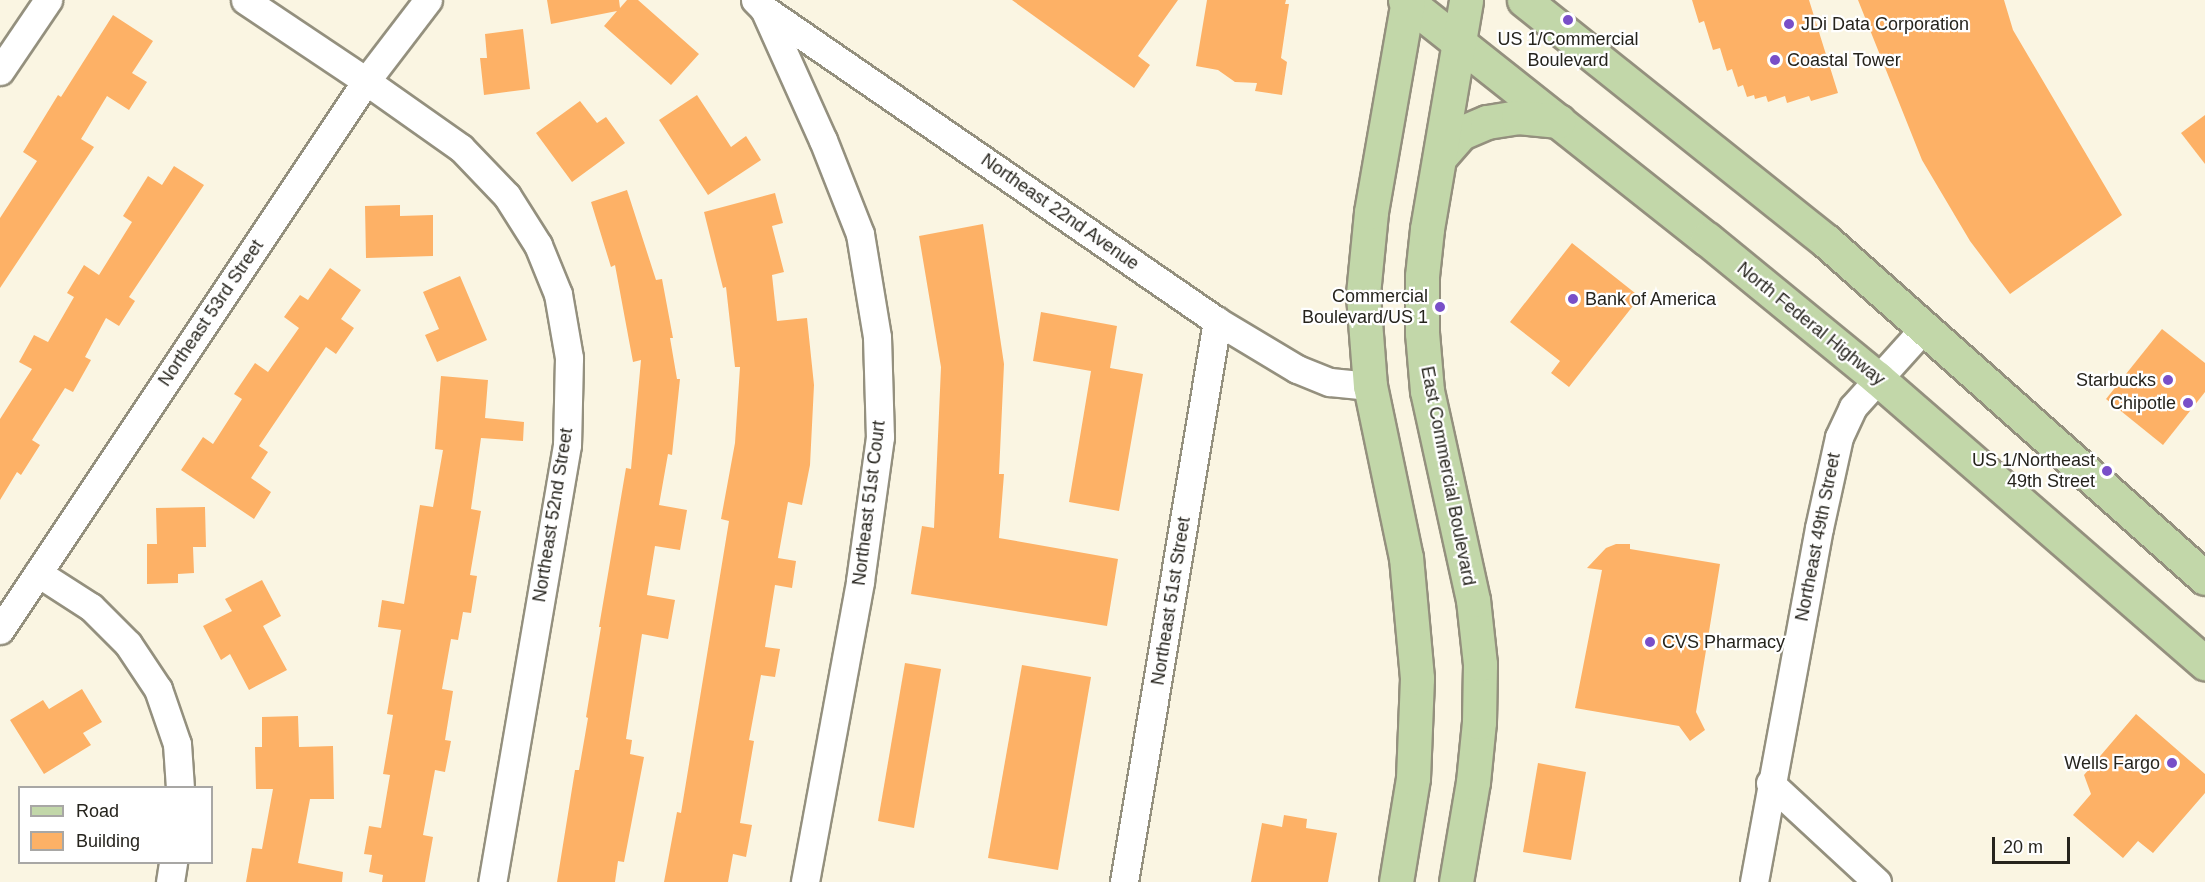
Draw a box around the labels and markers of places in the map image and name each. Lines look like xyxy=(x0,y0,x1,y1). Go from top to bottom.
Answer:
marker: US 1/Commercial Boulevard xyxy=(1561,13,1575,27)
place label: JDi Data Corporation xyxy=(1801,13,1969,35)
marker: JDi Data Corporation xyxy=(1782,17,1796,31)
place label: US 1/Commercial Boulevard xyxy=(1497,29,1639,72)
place label: Coastal Tower xyxy=(1787,49,1901,71)
marker: Coastal Tower xyxy=(1768,53,1782,67)
place label: Commercial Boulevard/US 1 xyxy=(1302,286,1428,328)
place label: Bank of America xyxy=(1585,288,1717,310)
marker: Bank of America xyxy=(1566,292,1580,306)
marker: Commercial Boulevard/US 1 xyxy=(1433,300,1447,314)
place label: Starbucks xyxy=(2076,369,2156,391)
marker: Starbucks xyxy=(2161,373,2175,387)
place label: Chipotle xyxy=(2110,392,2176,414)
marker: Chipotle xyxy=(2181,396,2195,410)
place label: US 1/Northeast 49th Street xyxy=(1972,450,2095,492)
marker: US 1/Northeast 49th Street xyxy=(2100,464,2114,478)
place label: CVS Pharmacy xyxy=(1662,631,1785,653)
marker: CVS Pharmacy xyxy=(1643,635,1657,649)
place label: Wells Fargo xyxy=(2064,752,2160,774)
marker: Wells Fargo xyxy=(2165,756,2179,770)

